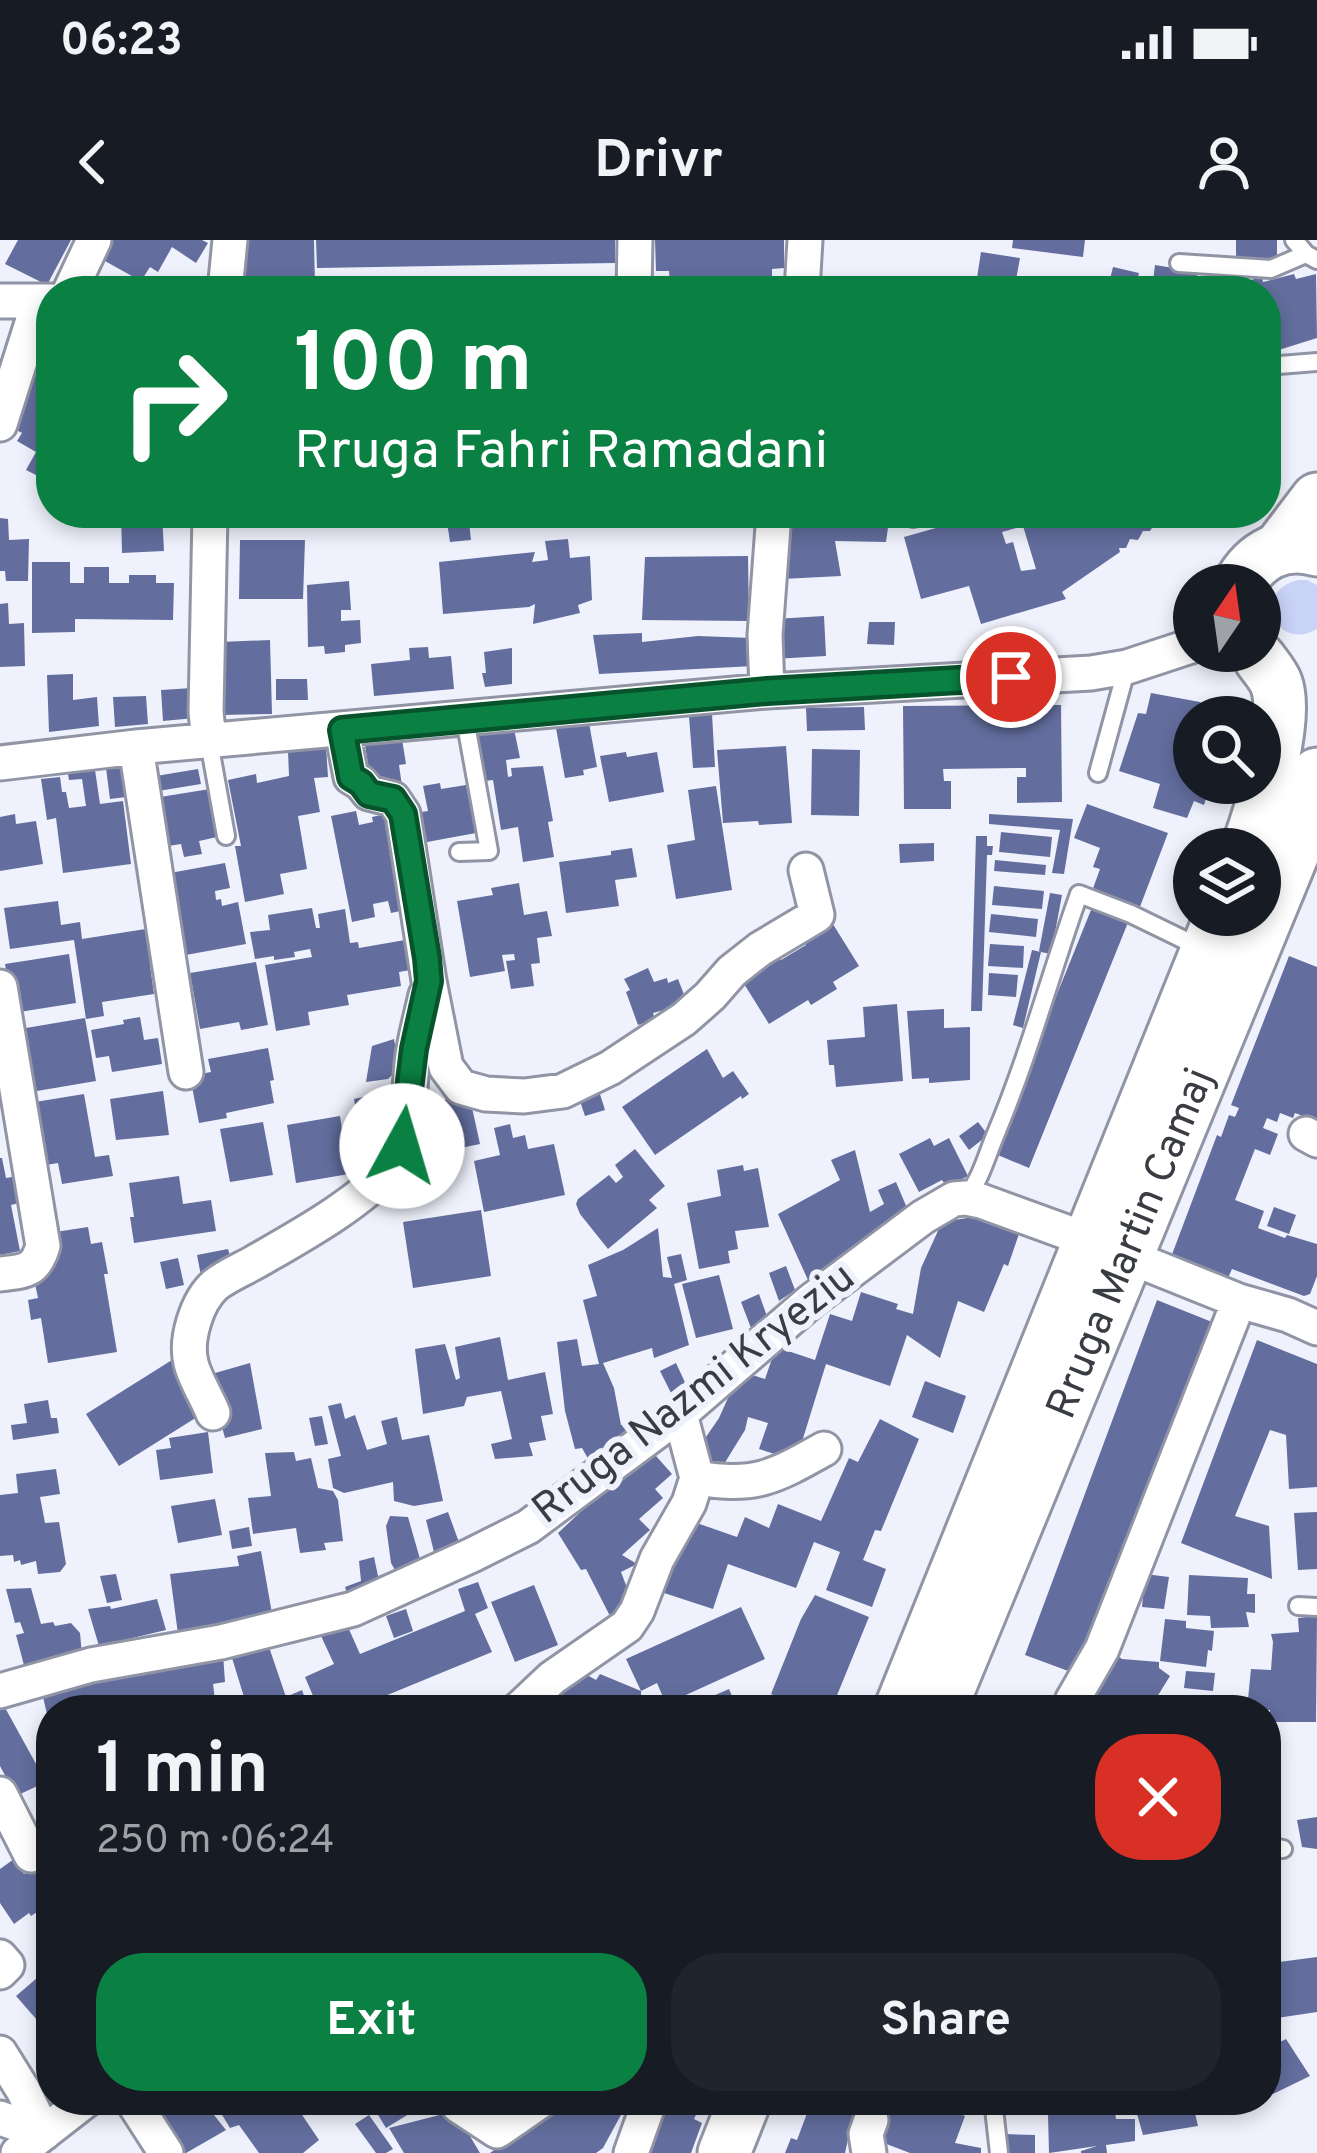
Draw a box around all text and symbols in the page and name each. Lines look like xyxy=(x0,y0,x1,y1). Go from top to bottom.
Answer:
text: 06:23 xyxy=(60,14,183,71)
text: Drivr xyxy=(594,128,723,197)
icon: back xyxy=(60,129,126,195)
icon: person xyxy=(1191,129,1257,195)
text: 100 m xyxy=(294,315,533,421)
icon: right xyxy=(96,324,252,480)
text: Rruga Fahri Ramadani xyxy=(294,419,828,488)
north arrow xyxy=(1173,564,1281,672)
map controls xyxy=(1173,564,1281,936)
pin xyxy=(960,626,1062,728)
icon: arrive xyxy=(978,644,1044,710)
button: search xyxy=(1173,696,1281,804)
button: layers xyxy=(1173,828,1281,936)
street label: Rruga Martin Camaj xyxy=(1036,1061,1228,1427)
position arrow xyxy=(339,1083,465,1209)
street label: Rruga Nazmi Kryeziu xyxy=(523,1252,867,1538)
text: 1 min xyxy=(96,1727,269,1819)
button: close xyxy=(1095,1734,1221,1860)
text: 250 m · 06:24 xyxy=(96,1818,334,1867)
button: Exit xyxy=(96,1953,647,2091)
button: Share xyxy=(671,1953,1221,2091)

